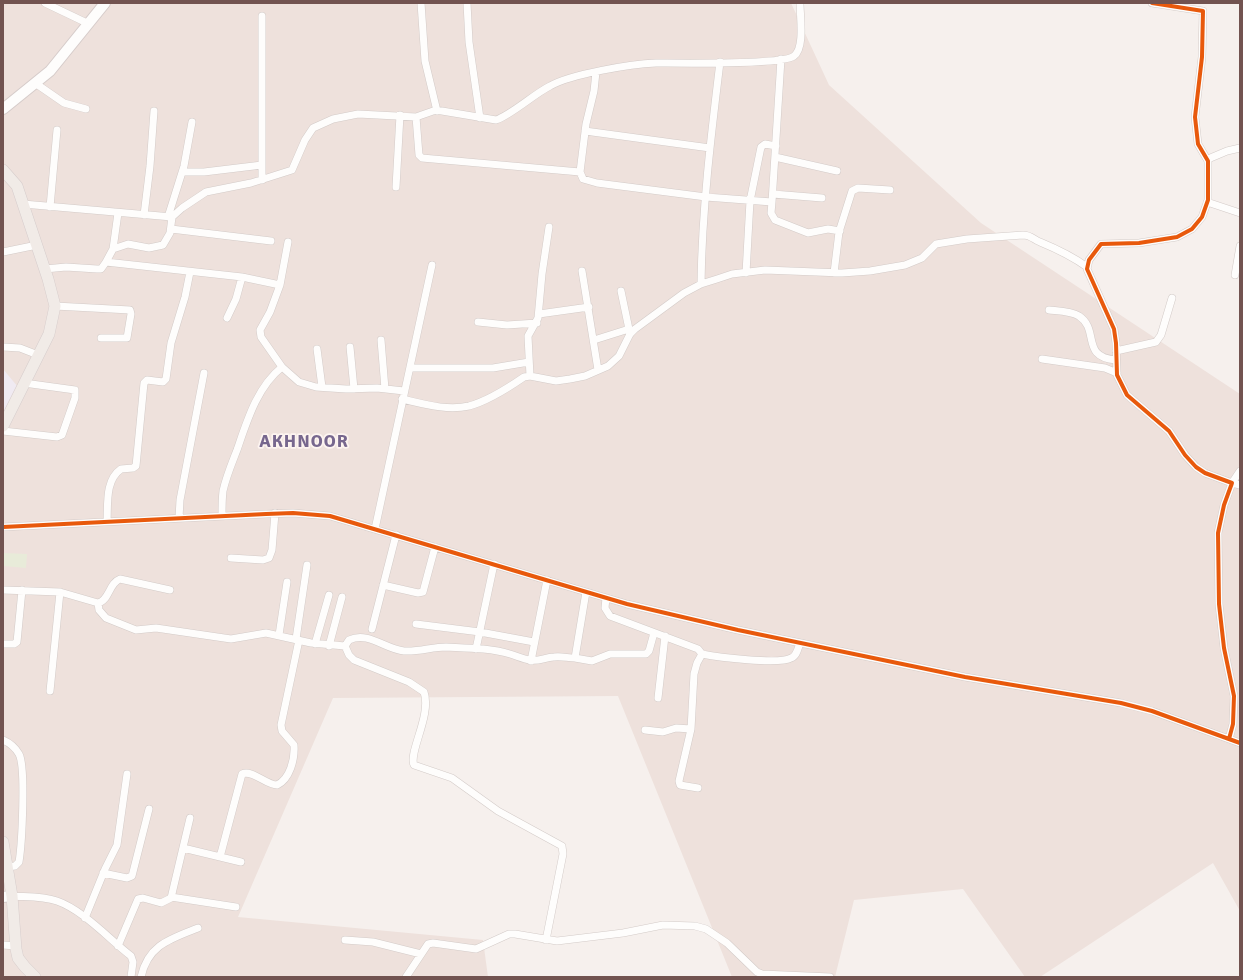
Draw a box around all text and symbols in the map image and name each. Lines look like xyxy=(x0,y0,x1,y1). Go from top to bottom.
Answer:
district label: AKHNOOR xyxy=(259,431,349,453)

